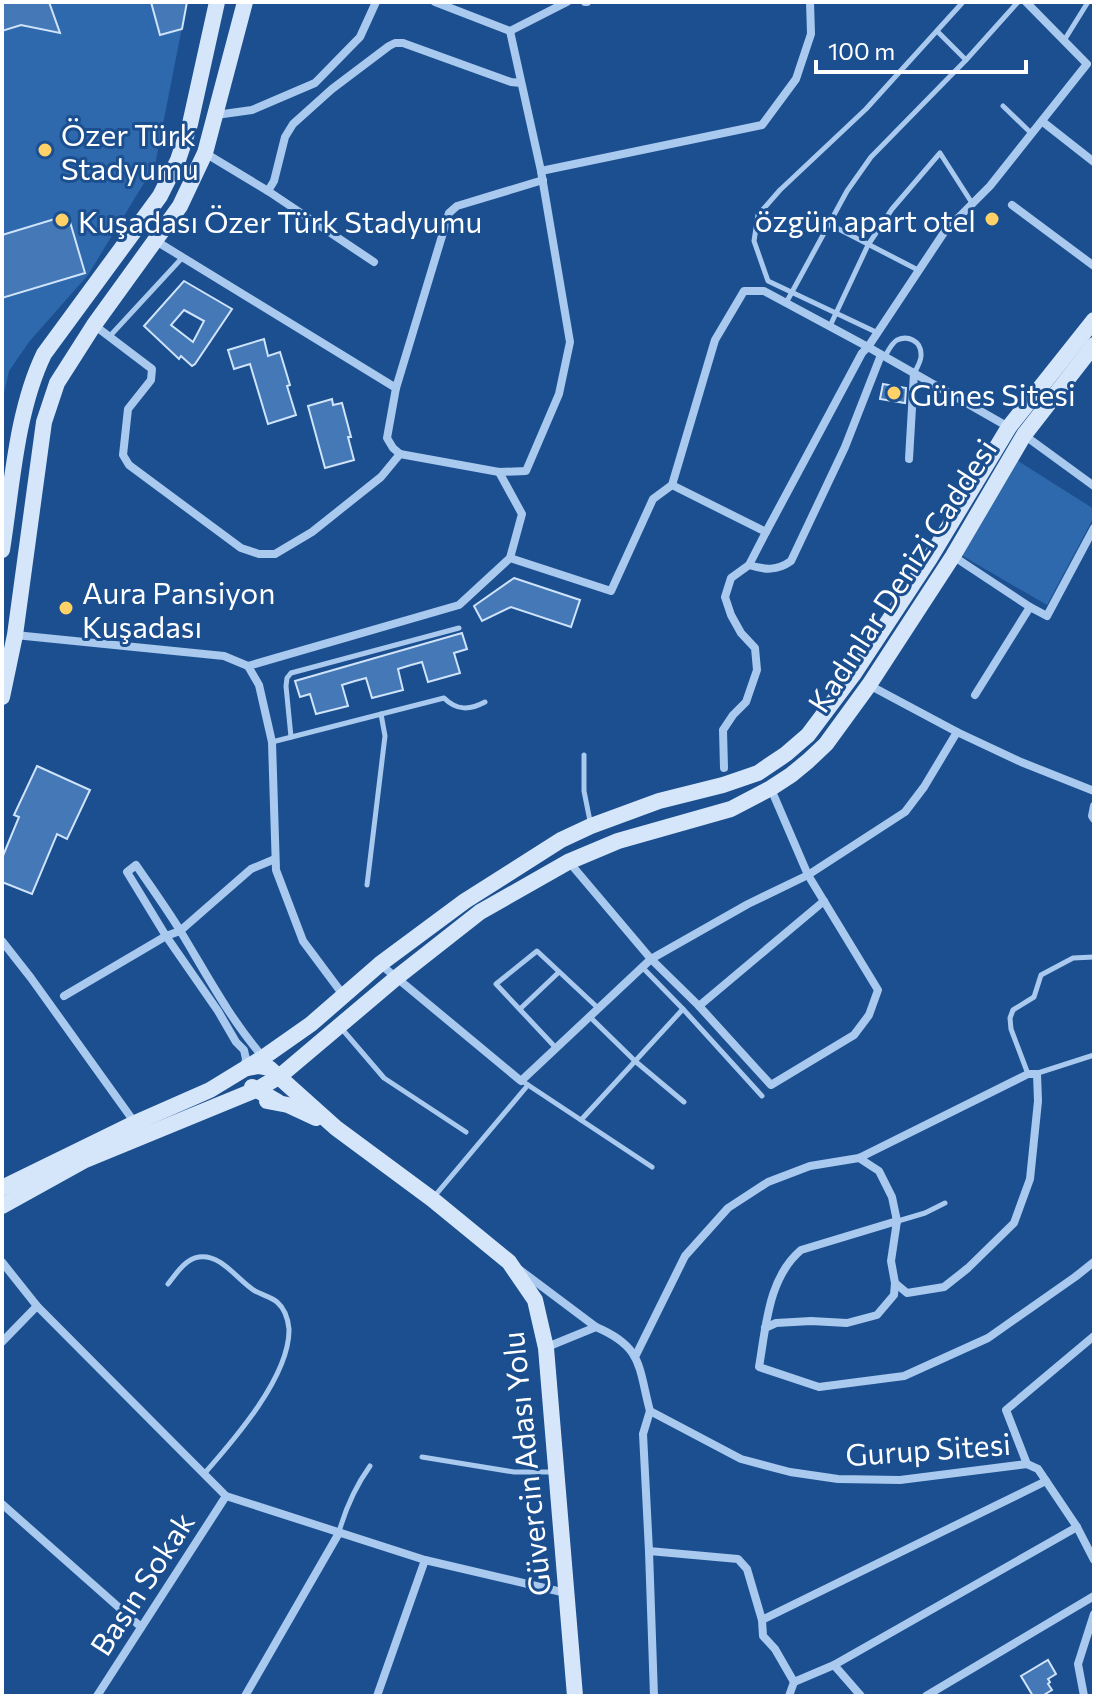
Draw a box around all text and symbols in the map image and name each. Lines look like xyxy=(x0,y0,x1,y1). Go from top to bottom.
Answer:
scale bar xyxy=(816,24,1026,74)
text: 100 m xyxy=(828,36,895,65)
place label: Özer Türk Stadyumu xyxy=(61,115,199,186)
marker: Özer Türk Stadyumu xyxy=(36,141,54,159)
place label: özgün apart otel xyxy=(755,201,976,238)
place label: Kuşadası Özer Türk Stadyumu xyxy=(78,202,482,239)
marker: özgün apart otel xyxy=(983,210,1001,228)
marker: Kuşadası Özer Türk Stadyumu xyxy=(53,211,71,229)
place label: Günes Sitesi xyxy=(910,375,1076,412)
marker: Günes Sitesi xyxy=(885,384,903,402)
street label: Kadınlar Denizi Caddesi xyxy=(799,431,1003,719)
place label: Aura Pansiyon Kuşadası xyxy=(82,573,275,644)
marker: Aura Pansiyon Kuşadası xyxy=(57,599,75,617)
street label: Güvercin Adası Yolu xyxy=(493,1330,557,1598)
street label: Gurup Sitesi xyxy=(844,1424,1012,1472)
street label: Basın Sokak xyxy=(81,1505,201,1661)

